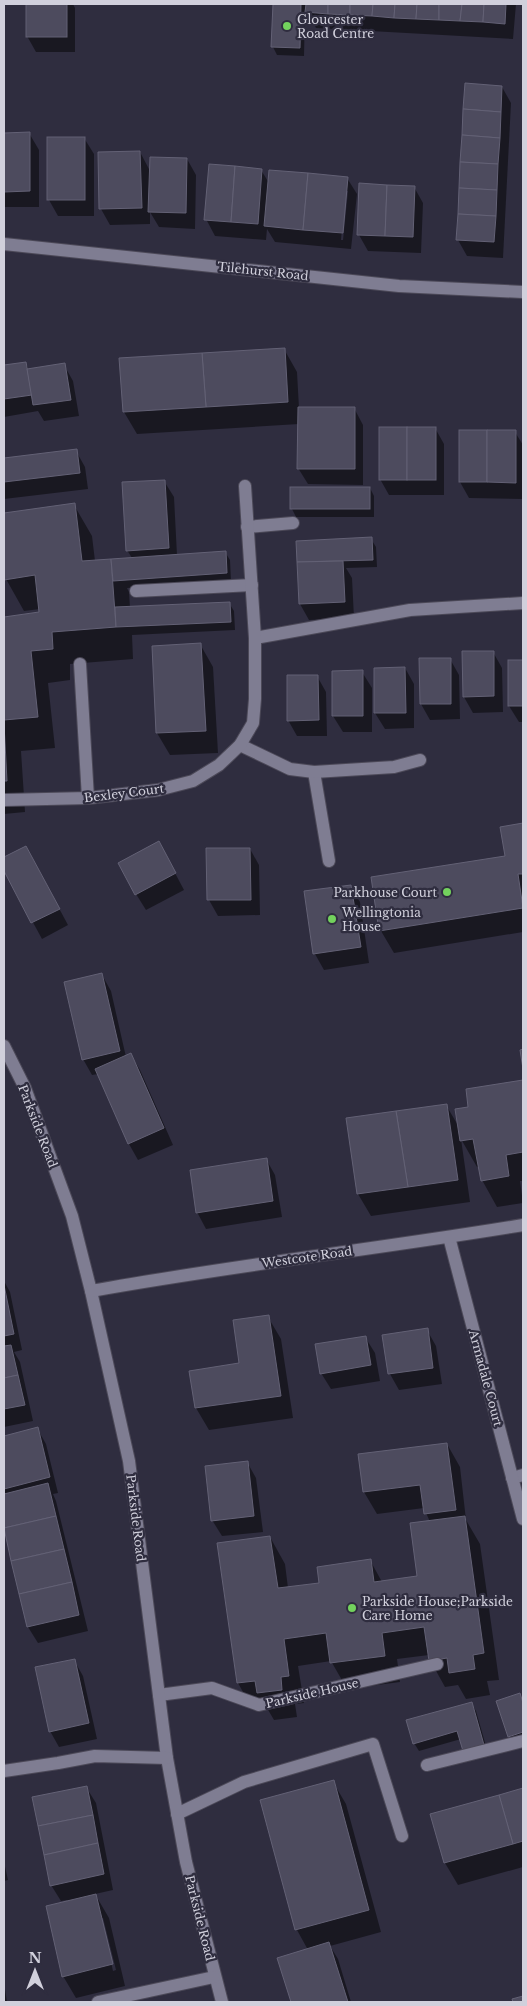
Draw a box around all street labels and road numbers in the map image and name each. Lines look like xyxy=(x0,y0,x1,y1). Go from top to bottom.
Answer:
street label: Tilehurst Road xyxy=(217,259,309,283)
street label: Bexley Court xyxy=(83,781,165,805)
street label: Parkside Road xyxy=(15,1082,61,1170)
street label: Westcote Road xyxy=(260,1243,353,1271)
street label: Armadale Court xyxy=(466,1327,506,1428)
street label: Parkside Road xyxy=(123,1474,149,1562)
street label: Parkside House xyxy=(264,1675,360,1711)
street label: Parkside Road xyxy=(182,1874,218,1962)

